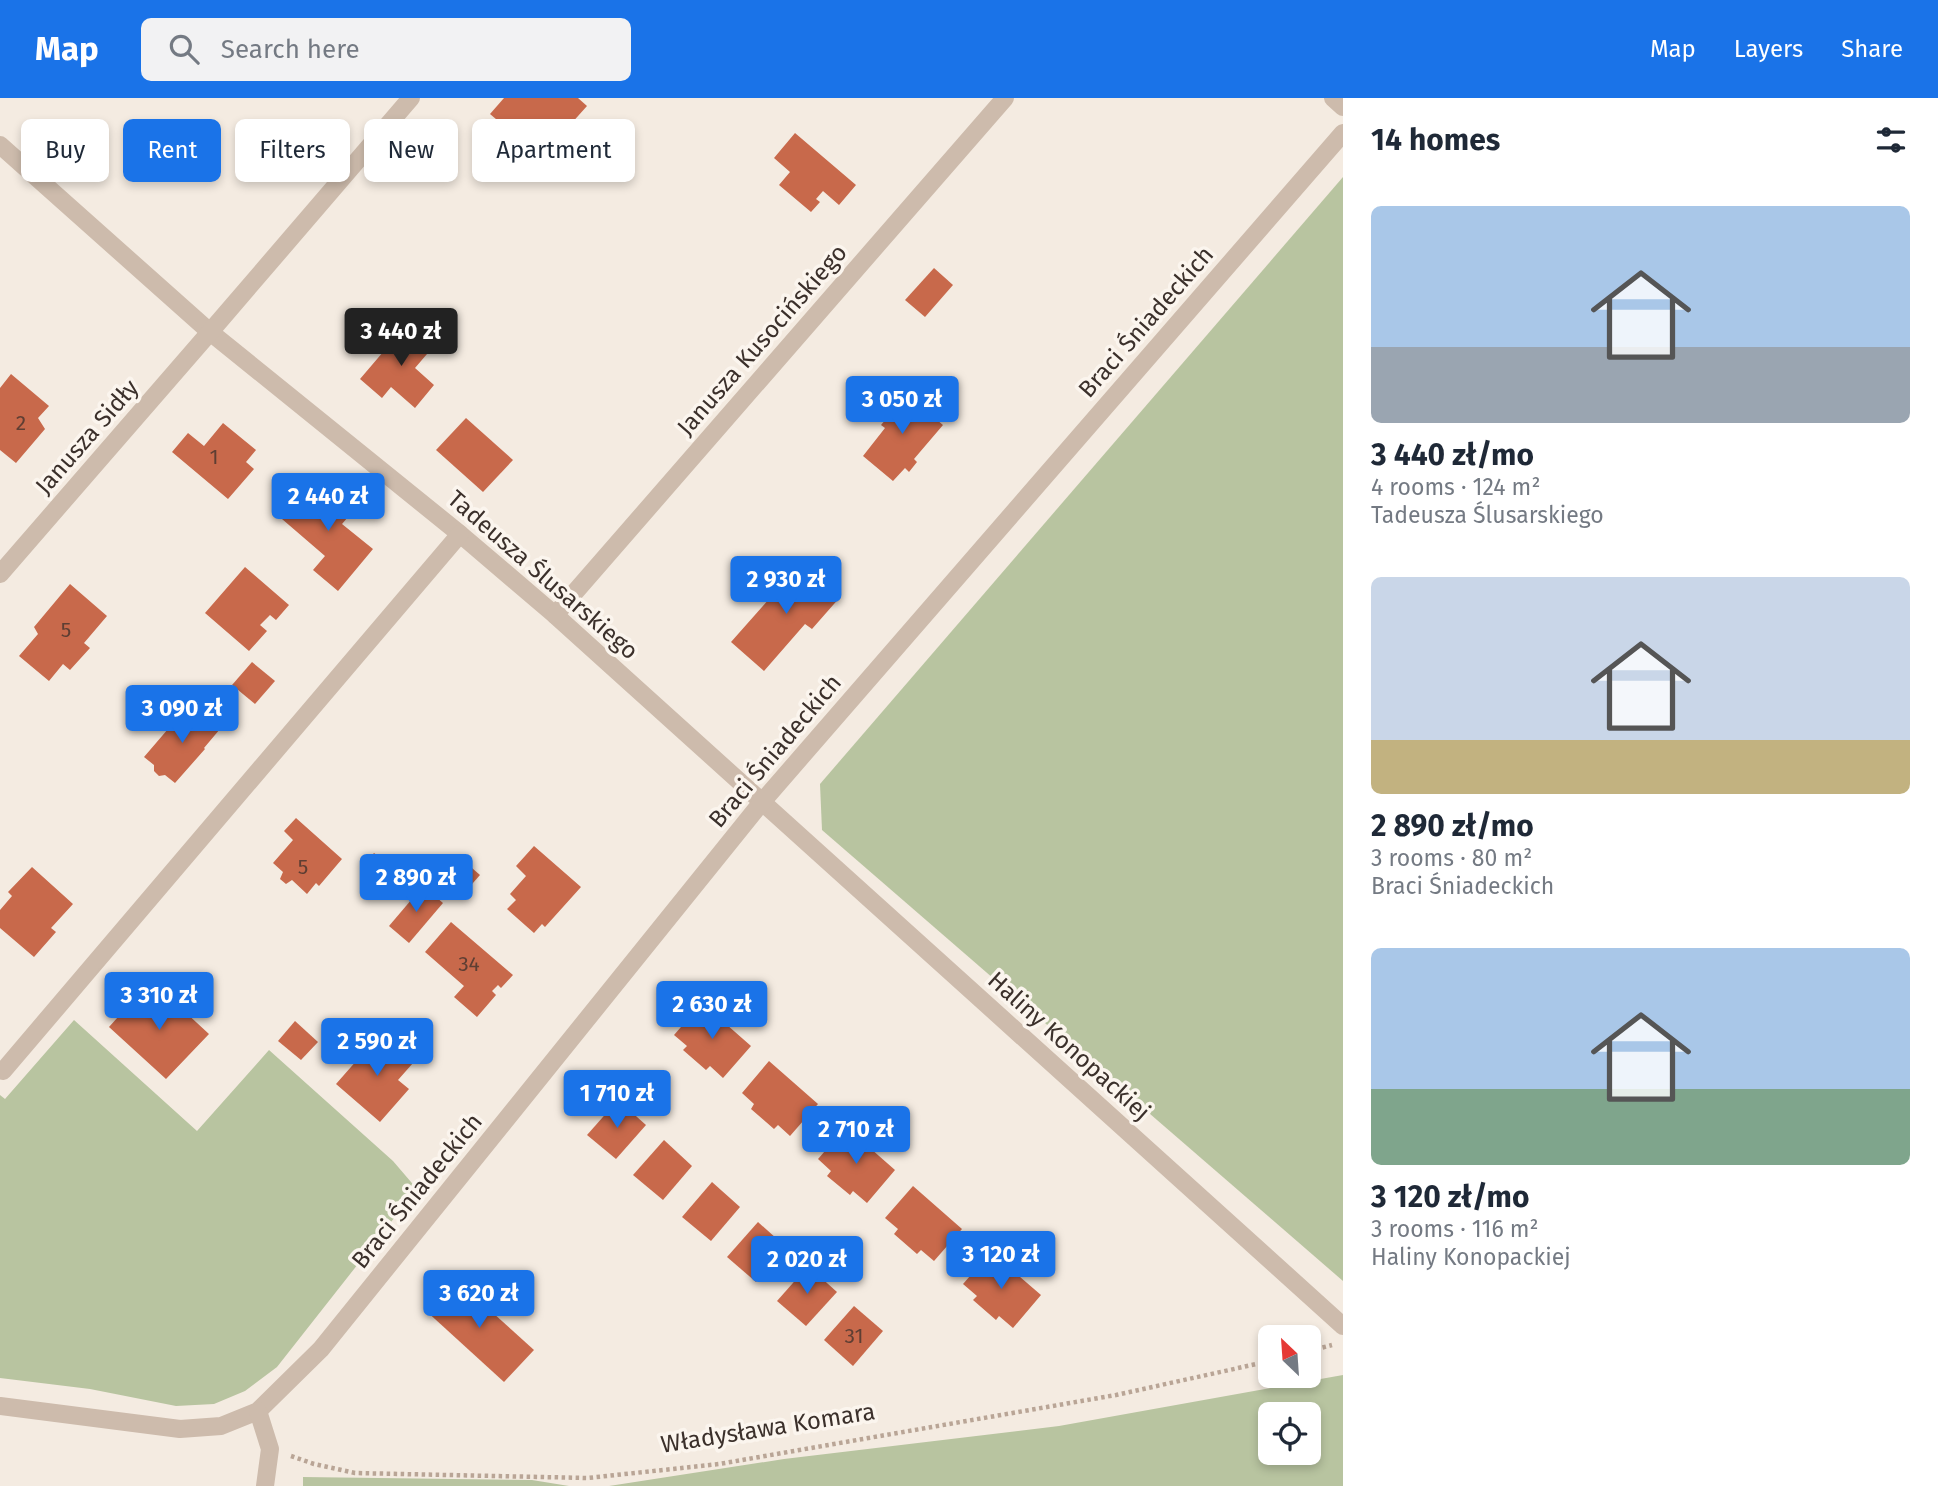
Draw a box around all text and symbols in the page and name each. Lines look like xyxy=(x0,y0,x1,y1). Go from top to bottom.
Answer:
search box xyxy=(141,18,631,81)
text: Map xyxy=(35,29,99,69)
icon: search xyxy=(165,30,203,68)
text: Search here xyxy=(221,34,360,65)
text: Map xyxy=(1650,35,1696,63)
text: Layers xyxy=(1734,35,1803,63)
text: Share xyxy=(1841,35,1903,63)
chip: Buy xyxy=(21,119,109,182)
chip: Rent xyxy=(123,119,221,182)
chip: Filters xyxy=(235,119,350,182)
chip: New xyxy=(364,119,458,182)
chip: Apartment xyxy=(472,119,635,182)
icon: filters xyxy=(1872,121,1910,159)
text: 14 homes xyxy=(1371,122,1500,158)
street label: Janusza Kusocińskiego xyxy=(671,239,853,441)
street label: Braci Śniadeckich xyxy=(1072,240,1219,403)
icon: home xyxy=(1578,252,1704,378)
pin: 3 440 zł xyxy=(329,308,473,368)
text: 3 440 zł xyxy=(361,317,441,345)
street label: Janusza Sidły xyxy=(30,374,144,500)
pin: 3 050 zł xyxy=(830,376,974,436)
text: 3 050 zł xyxy=(862,385,942,413)
house number: 2 xyxy=(16,410,26,436)
text: 3 440 zł/mo xyxy=(1371,437,1534,473)
house number: 1 xyxy=(209,444,219,470)
text: 4 rooms · 124 m² xyxy=(1371,473,1540,501)
pin: 2 440 zł xyxy=(256,474,400,533)
text: 2 440 zł xyxy=(288,482,368,510)
street label: Tadeusza Ślusarskiego xyxy=(442,484,644,665)
text: Tadeusza Ślusarskiego xyxy=(1371,501,1604,529)
pin: 2 930 zł xyxy=(714,556,858,616)
text: 2 930 zł xyxy=(746,565,826,593)
house number: 5 xyxy=(61,617,71,643)
icon: home xyxy=(1578,623,1704,749)
street label: Braci Śniadeckich xyxy=(702,668,847,833)
pin: 3 090 zł xyxy=(110,686,254,745)
text: 3 090 zł xyxy=(142,694,222,722)
text: 2 890 zł/mo xyxy=(1371,808,1534,844)
text: 3 rooms · 80 m² xyxy=(1371,844,1532,872)
house number: 5 xyxy=(298,854,308,880)
pin: 2 890 zł xyxy=(344,854,488,914)
text: 2 890 zł xyxy=(376,863,456,891)
text: Braci Śniadeckich xyxy=(1371,872,1554,900)
house number: 34 xyxy=(458,951,480,977)
street label: Haliny Konopackiej xyxy=(982,966,1156,1126)
pin: 3 310 zł xyxy=(87,972,231,1032)
text: 3 310 zł xyxy=(121,981,197,1009)
pin: 2 630 zł xyxy=(640,982,784,1041)
text: 2 630 zł xyxy=(672,990,752,1018)
icon: home xyxy=(1578,994,1704,1120)
pin: 2 590 zł xyxy=(305,1018,449,1078)
text: 2 590 zł xyxy=(337,1027,417,1055)
pin: 1 710 zł xyxy=(545,1070,689,1130)
text: 1 710 zł xyxy=(580,1079,654,1107)
street label: Braci Śniadeckich xyxy=(345,1107,488,1274)
pin: 2 710 zł xyxy=(784,1107,928,1166)
text: 2 710 zł xyxy=(818,1115,894,1143)
text: 3 120 zł/mo xyxy=(1371,1179,1530,1215)
text: 3 rooms · 116 m² xyxy=(1371,1215,1539,1243)
pin: 3 120 zł xyxy=(929,1232,1073,1291)
pin: 2 020 zł xyxy=(735,1236,879,1296)
text: 3 120 zł xyxy=(962,1240,1040,1268)
text: Haliny Konopackiej xyxy=(1371,1243,1571,1271)
text: 2 020 zł xyxy=(767,1245,847,1273)
pin: 3 620 zł xyxy=(407,1270,551,1330)
text: 3 620 zł xyxy=(439,1279,519,1307)
house number: 31 xyxy=(844,1323,864,1349)
north arrow xyxy=(1258,1325,1321,1388)
map controls xyxy=(1258,1325,1321,1465)
street label: Władysława Komara xyxy=(659,1397,877,1459)
button: locate xyxy=(1258,1402,1321,1465)

